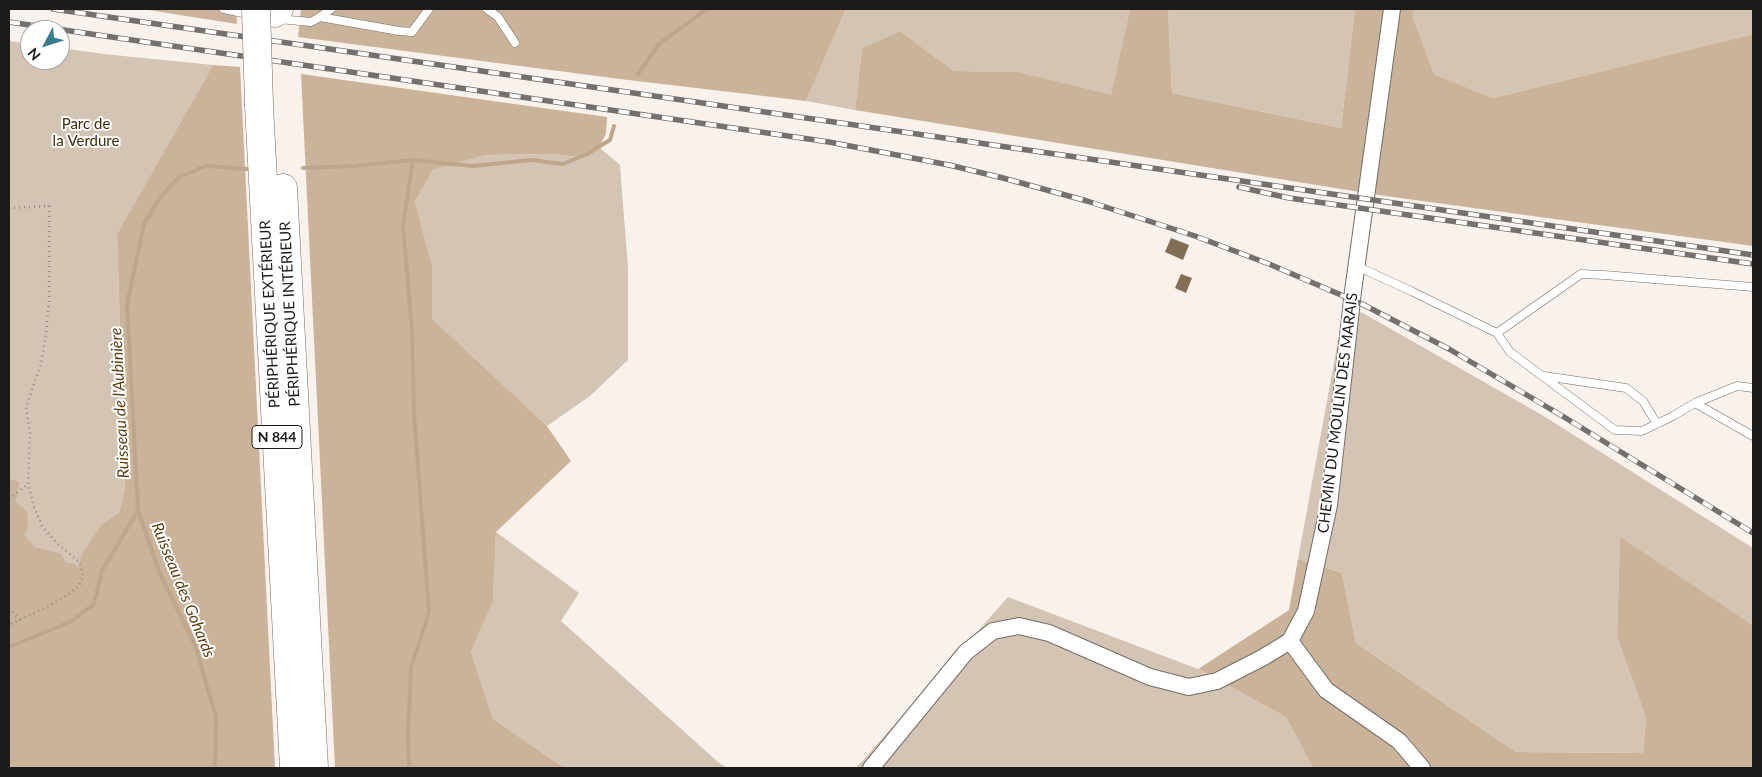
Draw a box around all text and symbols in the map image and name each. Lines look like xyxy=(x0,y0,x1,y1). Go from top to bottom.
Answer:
north arrow xyxy=(20,20,70,70)
text: N xyxy=(24,45,44,64)
park label: Parc de la Verdure xyxy=(53,115,119,150)
street label: PÉRIPHÉRIQUE EXTÉRIEUR xyxy=(256,220,284,408)
street label: PÉRIPHÉRIQUE INTÉRIEUR xyxy=(276,221,304,407)
street label: CHEMIN DU MOULIN DES MARAIS xyxy=(1314,292,1362,534)
water label: Ruisseau de l'Aubinière xyxy=(106,327,134,479)
road number: N 844 xyxy=(252,426,302,448)
water label: Ruisseau des Gohards xyxy=(147,520,219,660)

